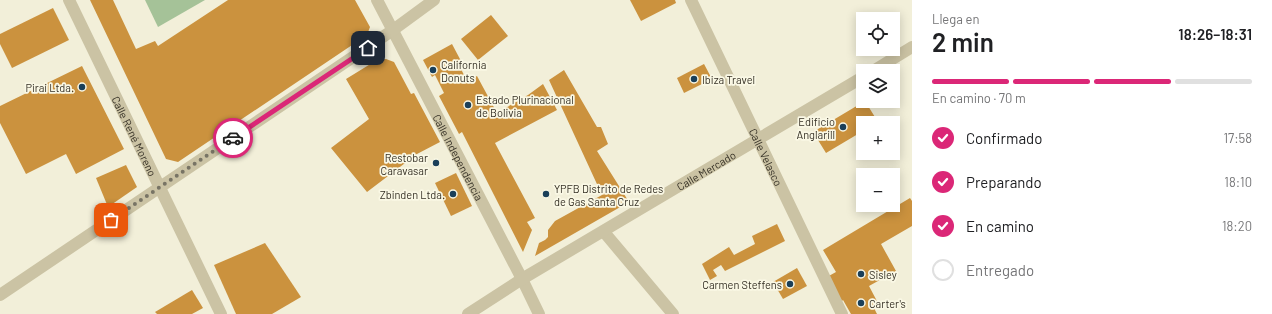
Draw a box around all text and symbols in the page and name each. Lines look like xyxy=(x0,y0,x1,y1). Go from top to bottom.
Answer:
text: Llega en xyxy=(932,11,979,27)
map controls xyxy=(856,12,900,212)
button: locate xyxy=(856,12,900,56)
text: 18:26–18:31 xyxy=(1178,25,1252,43)
text: 2 min xyxy=(932,26,994,57)
pin xyxy=(351,31,385,65)
icon: home xyxy=(357,37,379,59)
place label: California Donuts xyxy=(441,58,486,84)
button: layers xyxy=(856,64,900,108)
marker: California Donuts xyxy=(428,65,438,75)
place label: Ibiza Travel xyxy=(702,73,755,86)
marker: Ibiza Travel xyxy=(689,74,699,84)
place label: Pirai Ltda. xyxy=(25,81,74,94)
marker: Pirai Ltda. xyxy=(77,82,87,92)
text: En camino · 70 m xyxy=(932,90,1026,106)
place label: Estado Plurinacional de Bolivia xyxy=(476,93,574,119)
street label: Calle René Moreno xyxy=(110,94,160,178)
marker: Estado Plurinacional de Bolivia xyxy=(463,100,473,110)
street label: Calle Independencia xyxy=(431,112,486,202)
place label: Edificio Anglarill xyxy=(796,115,835,141)
button: + xyxy=(856,116,900,160)
courier xyxy=(213,118,253,158)
marker: Edificio Anglarill xyxy=(838,122,848,132)
street label: Calle Velasco xyxy=(747,126,786,188)
icon: car xyxy=(222,127,244,149)
icon: check xyxy=(932,127,954,149)
text: Confirmado xyxy=(966,129,1042,147)
text: 17:58 xyxy=(1223,130,1252,146)
street label: Calle Mercado xyxy=(674,148,738,193)
place label: Restobar Caravasar xyxy=(381,151,428,177)
marker: Restobar Caravasar xyxy=(431,158,441,168)
button: − xyxy=(856,168,900,212)
icon: check xyxy=(932,171,954,193)
text: Preparando xyxy=(966,173,1042,191)
text: 18:10 xyxy=(1224,174,1252,190)
place label: YPFB Distrito de Redes de Gas Santa Cruz xyxy=(554,182,663,208)
place label: Zbinden Ltda. xyxy=(380,188,445,201)
marker: Zbinden Ltda. xyxy=(448,189,458,199)
marker: YPFB Distrito de Redes de Gas Santa Cruz xyxy=(541,189,551,199)
pin xyxy=(94,203,128,237)
icon: bag xyxy=(100,209,122,231)
icon: check xyxy=(932,215,954,237)
text: En camino xyxy=(966,217,1034,235)
text: 18:20 xyxy=(1222,218,1252,234)
text: Entregado xyxy=(966,261,1034,279)
place label: Sisley xyxy=(869,268,897,281)
marker: Sisley xyxy=(856,269,866,279)
place label: Carmen Steffens xyxy=(702,278,782,291)
marker: Carmen Steffens xyxy=(785,279,795,289)
place label: Carter's xyxy=(869,297,906,310)
marker: Carter's xyxy=(856,298,866,308)

